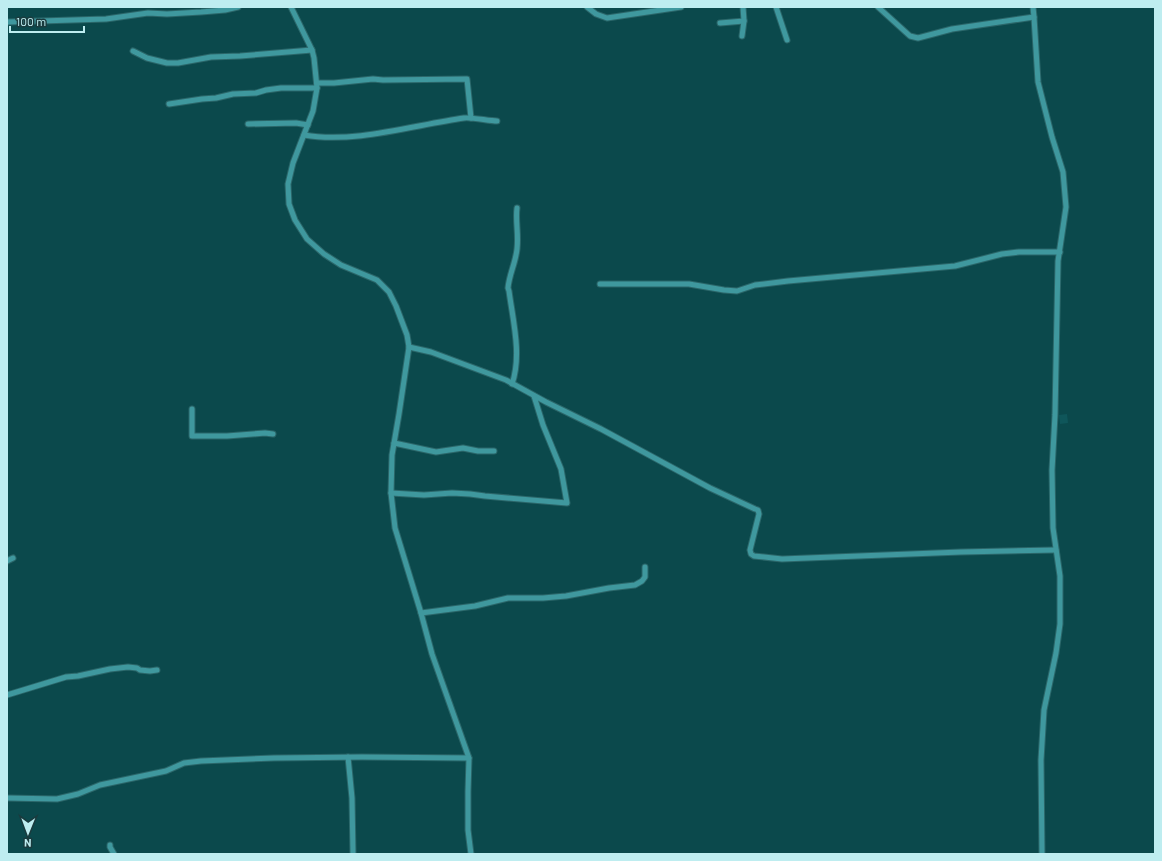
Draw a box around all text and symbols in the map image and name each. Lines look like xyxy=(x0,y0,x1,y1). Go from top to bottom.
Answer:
scale bar xyxy=(10,8,84,34)
text: 100 m xyxy=(16,14,46,28)
north arrow xyxy=(8,813,48,853)
text: N xyxy=(24,837,32,850)

